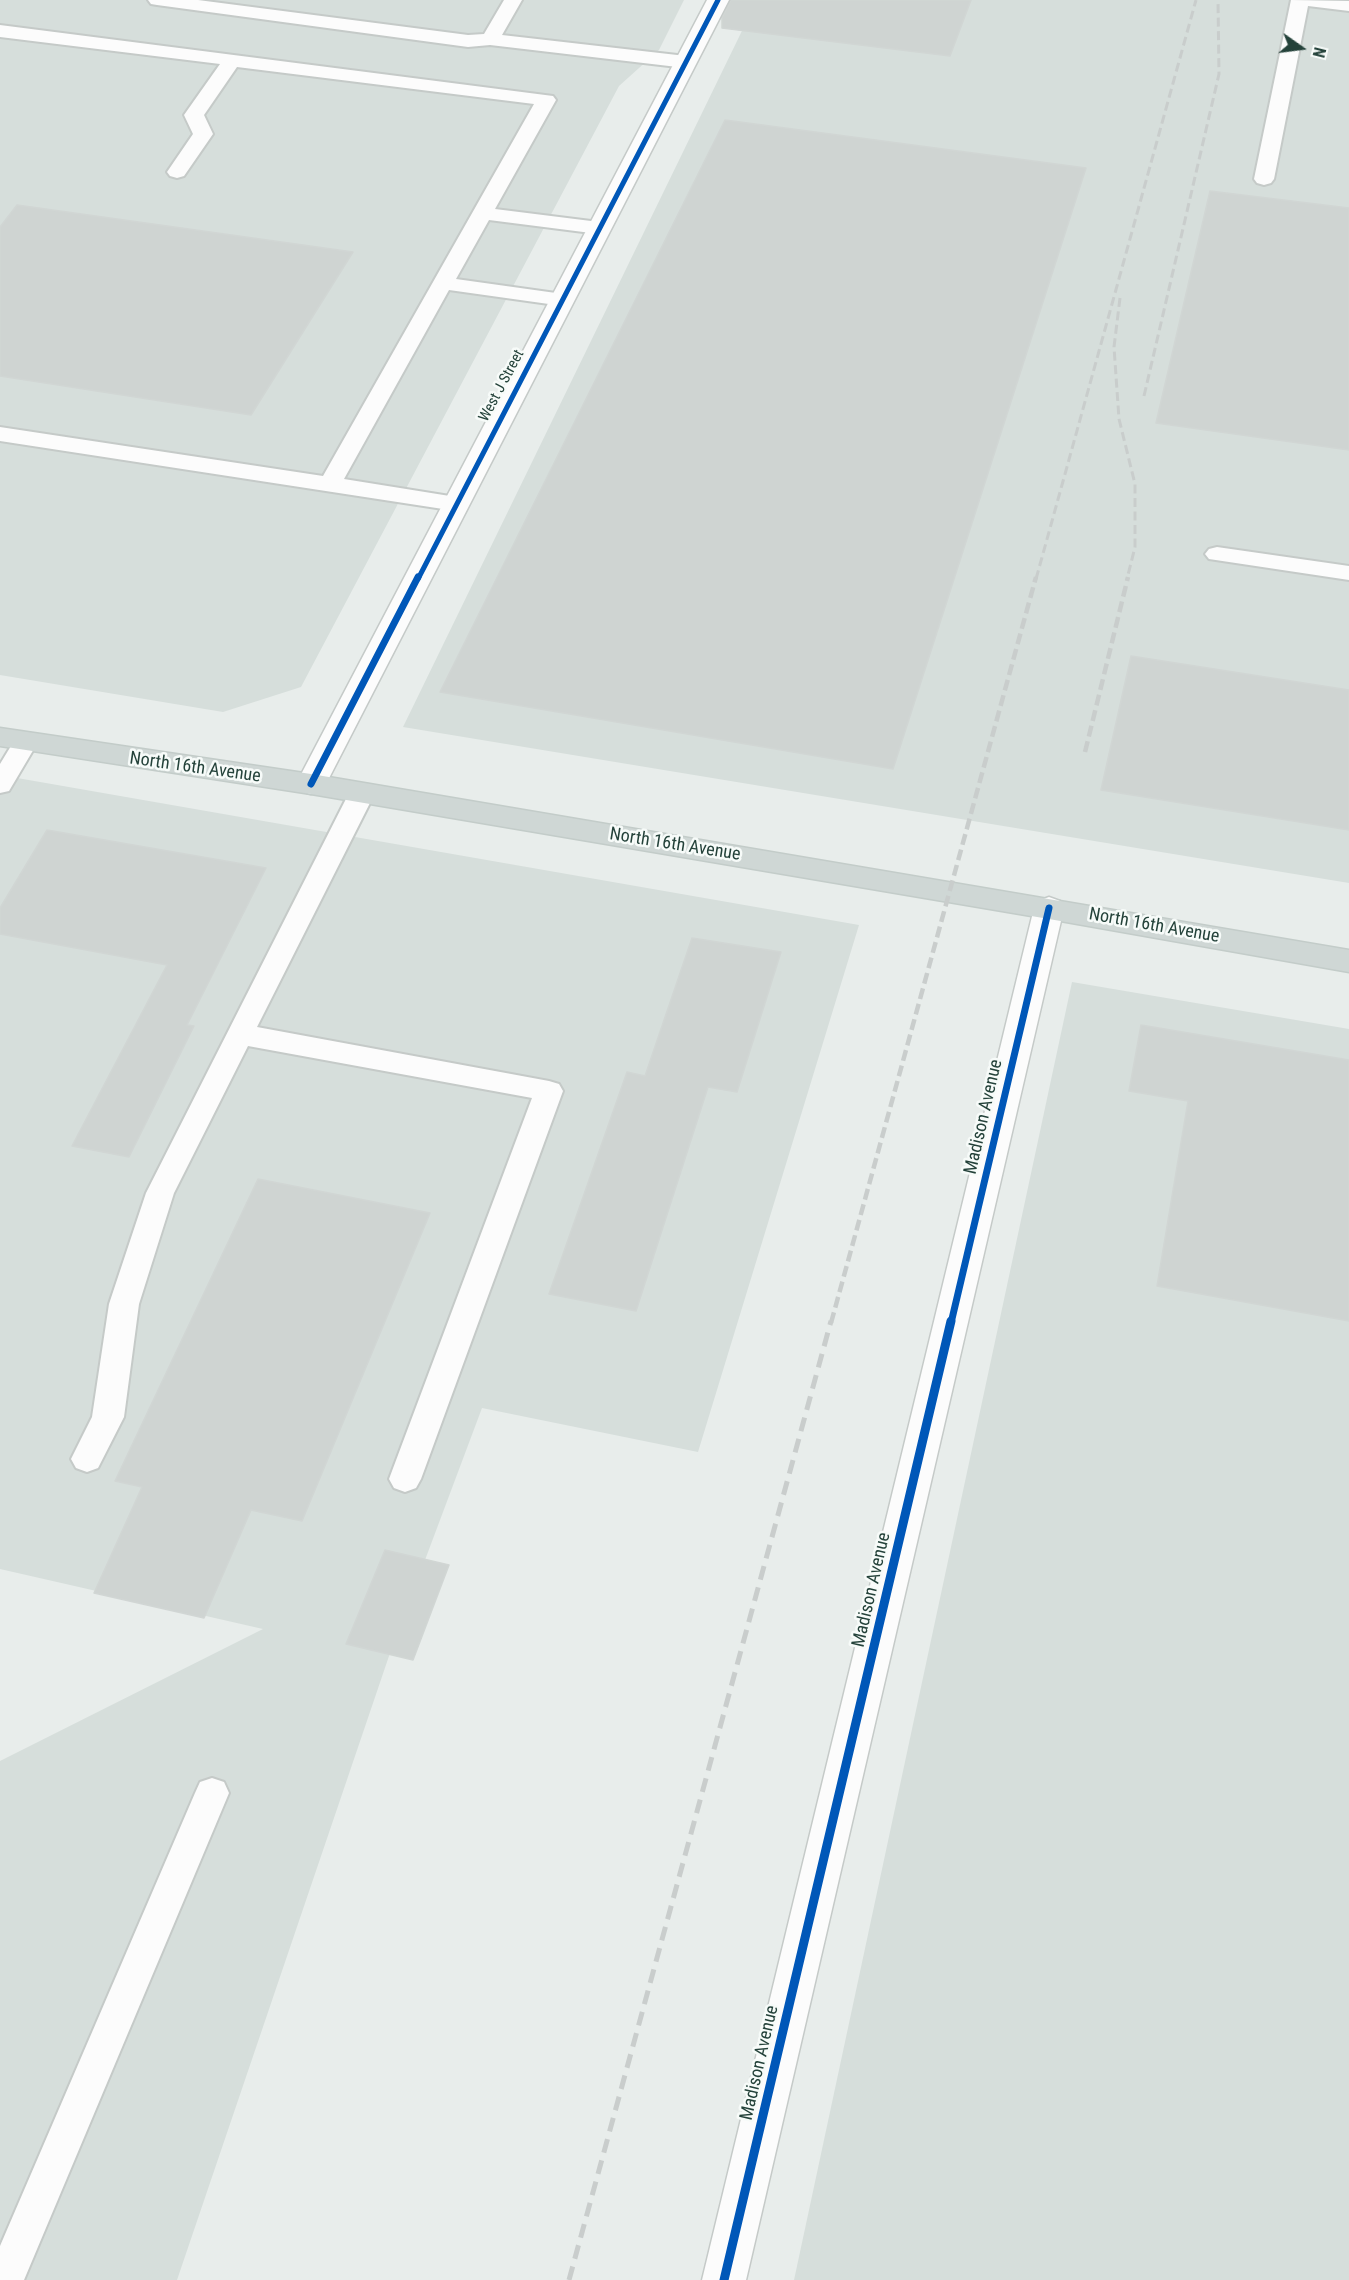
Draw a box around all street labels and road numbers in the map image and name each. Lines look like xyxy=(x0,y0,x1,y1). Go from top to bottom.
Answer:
street label: West J Street xyxy=(476,347,528,425)
street label: North 16th Avenue xyxy=(128,748,262,788)
street label: North 16th Avenue xyxy=(608,824,742,866)
street label: North 16th Avenue xyxy=(1087,904,1221,948)
street label: Madison Avenue xyxy=(960,1057,1008,1177)
street label: Madison Avenue xyxy=(848,1530,896,1650)
street label: Madison Avenue xyxy=(736,2003,784,2123)

